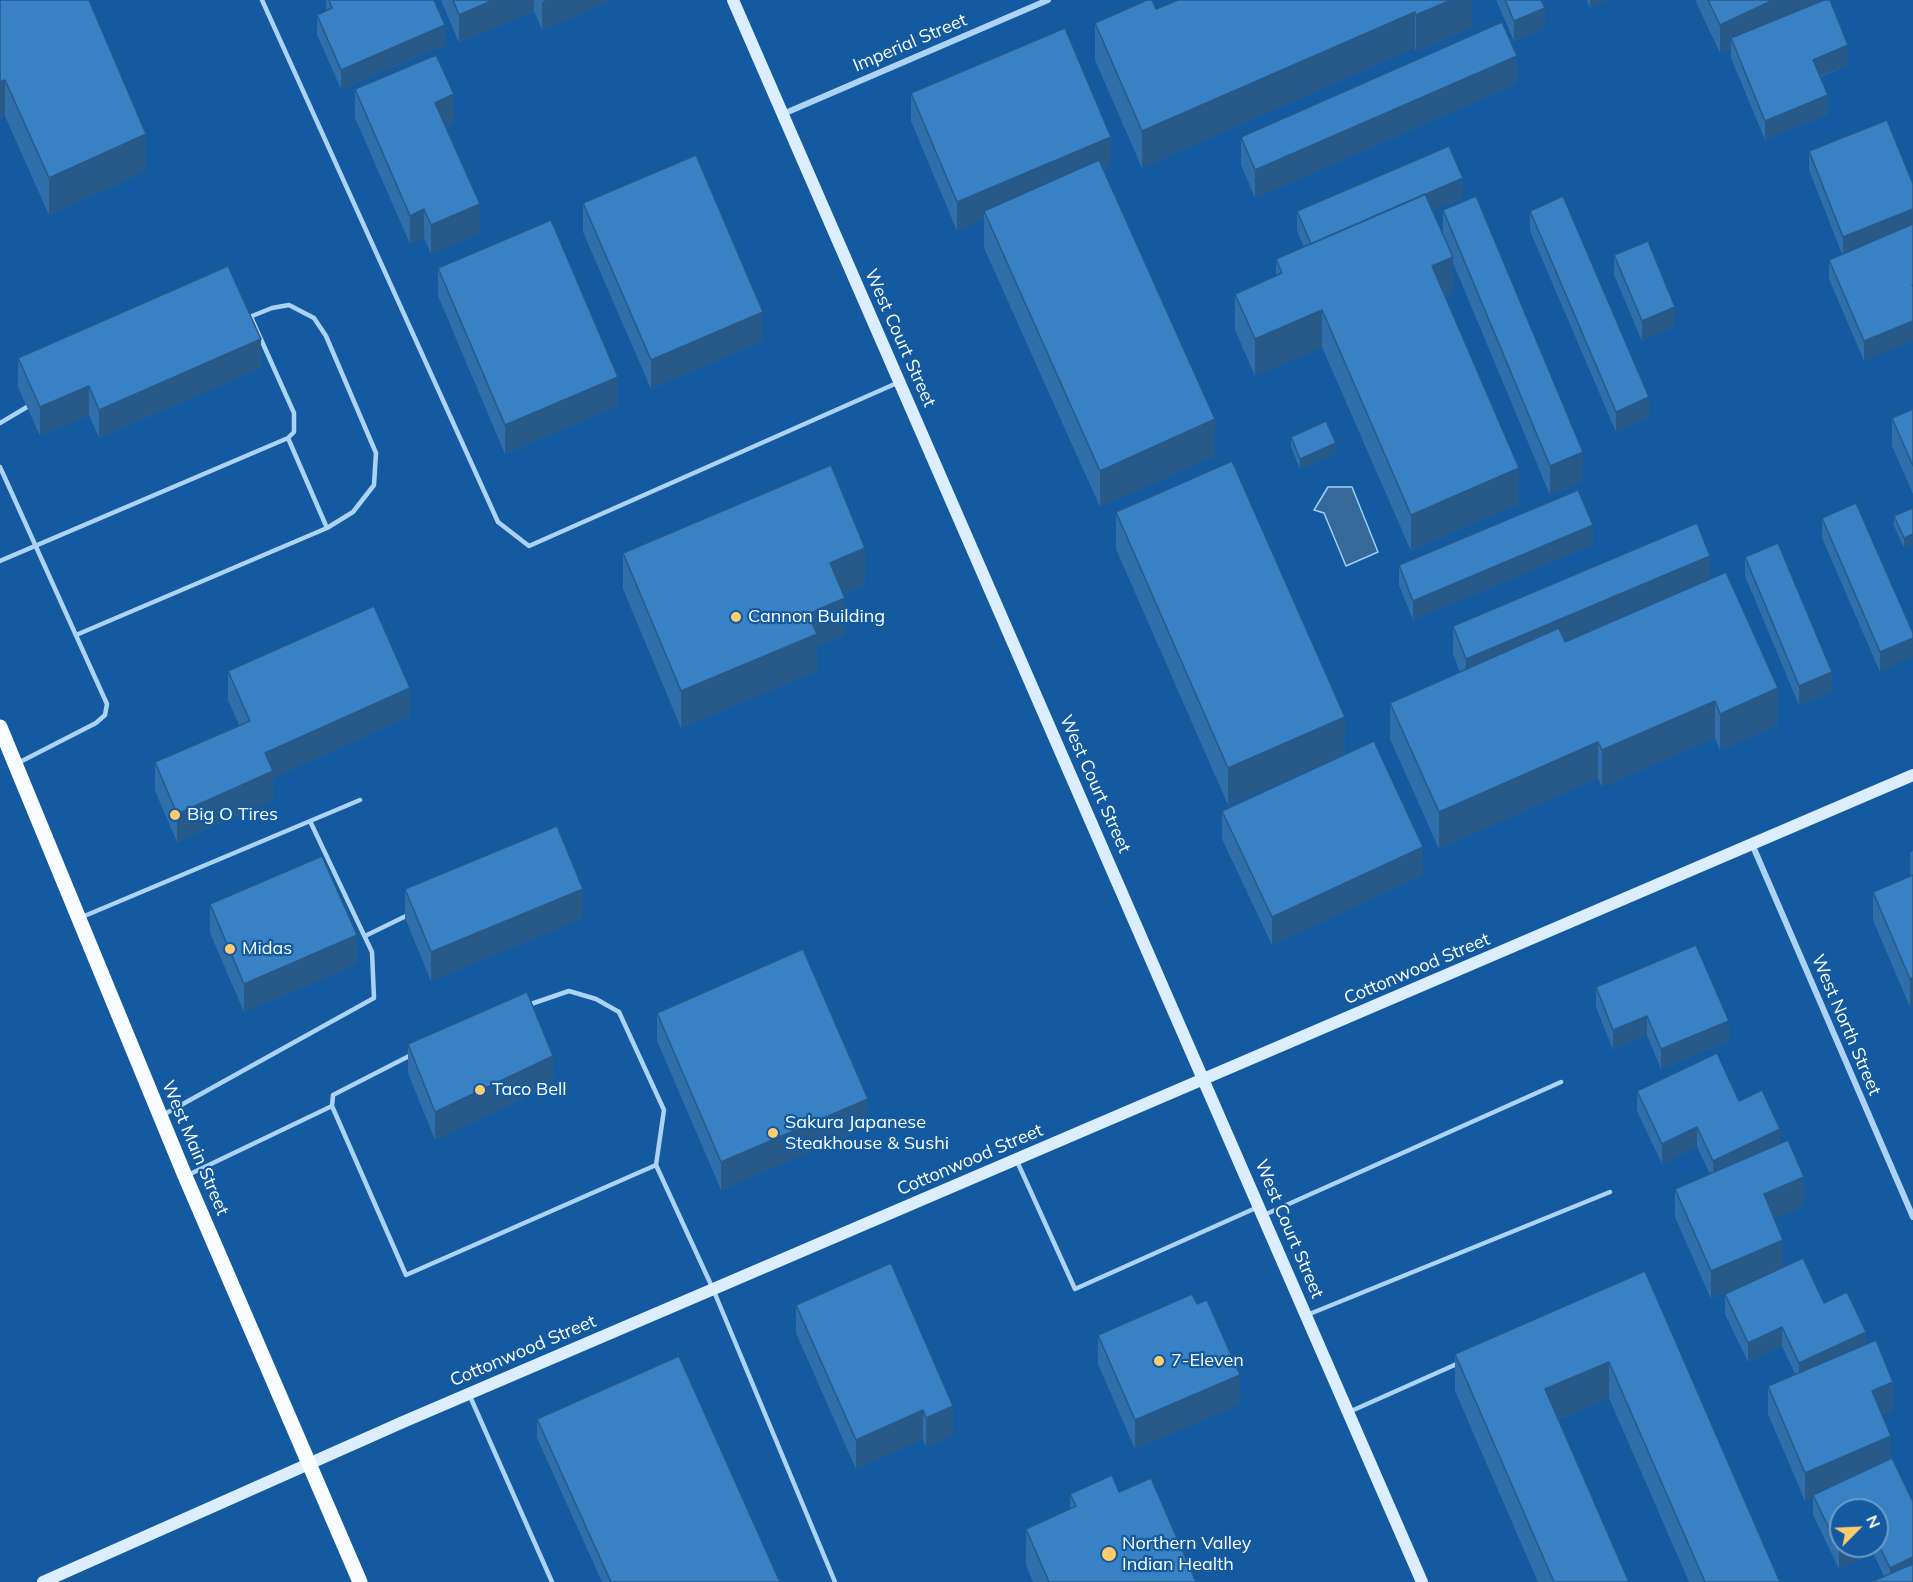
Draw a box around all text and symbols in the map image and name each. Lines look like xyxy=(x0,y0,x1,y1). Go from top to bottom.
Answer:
street label: Imperial Street xyxy=(850,9,970,77)
street label: West Court Street xyxy=(860,266,940,410)
place label: Cannon Building xyxy=(748,606,885,628)
marker: Cannon Building xyxy=(729,610,743,624)
street label: West Court Street xyxy=(1055,712,1135,856)
place label: Big O Tires xyxy=(187,804,278,826)
marker: Big O Tires xyxy=(168,808,182,822)
street label: Cottonwood Street xyxy=(1341,929,1493,1009)
place label: Midas xyxy=(242,938,292,960)
marker: Midas xyxy=(223,942,237,956)
street label: West North Street xyxy=(1807,951,1885,1099)
street label: West Main Street xyxy=(157,1077,233,1219)
place label: Taco Bell xyxy=(492,1079,567,1101)
marker: Taco Bell xyxy=(473,1083,487,1097)
place label: Sakura Japanese Steakhouse & Sushi xyxy=(785,1112,949,1154)
street label: Cottonwood Street xyxy=(894,1120,1046,1200)
marker: Sakura Japanese Steakhouse & Sushi xyxy=(766,1126,780,1140)
street label: West Court Street xyxy=(1250,1156,1328,1302)
street label: Cottonwood Street xyxy=(447,1311,599,1391)
place label: 7-Eleven xyxy=(1171,1350,1244,1372)
marker: 7-Eleven xyxy=(1152,1354,1166,1368)
north arrow xyxy=(1829,1498,1889,1558)
text: N xyxy=(1862,1512,1885,1531)
place label: Northern Valley Indian Health xyxy=(1122,1533,1251,1576)
marker: Northern Valley Indian Health xyxy=(1100,1545,1118,1563)

